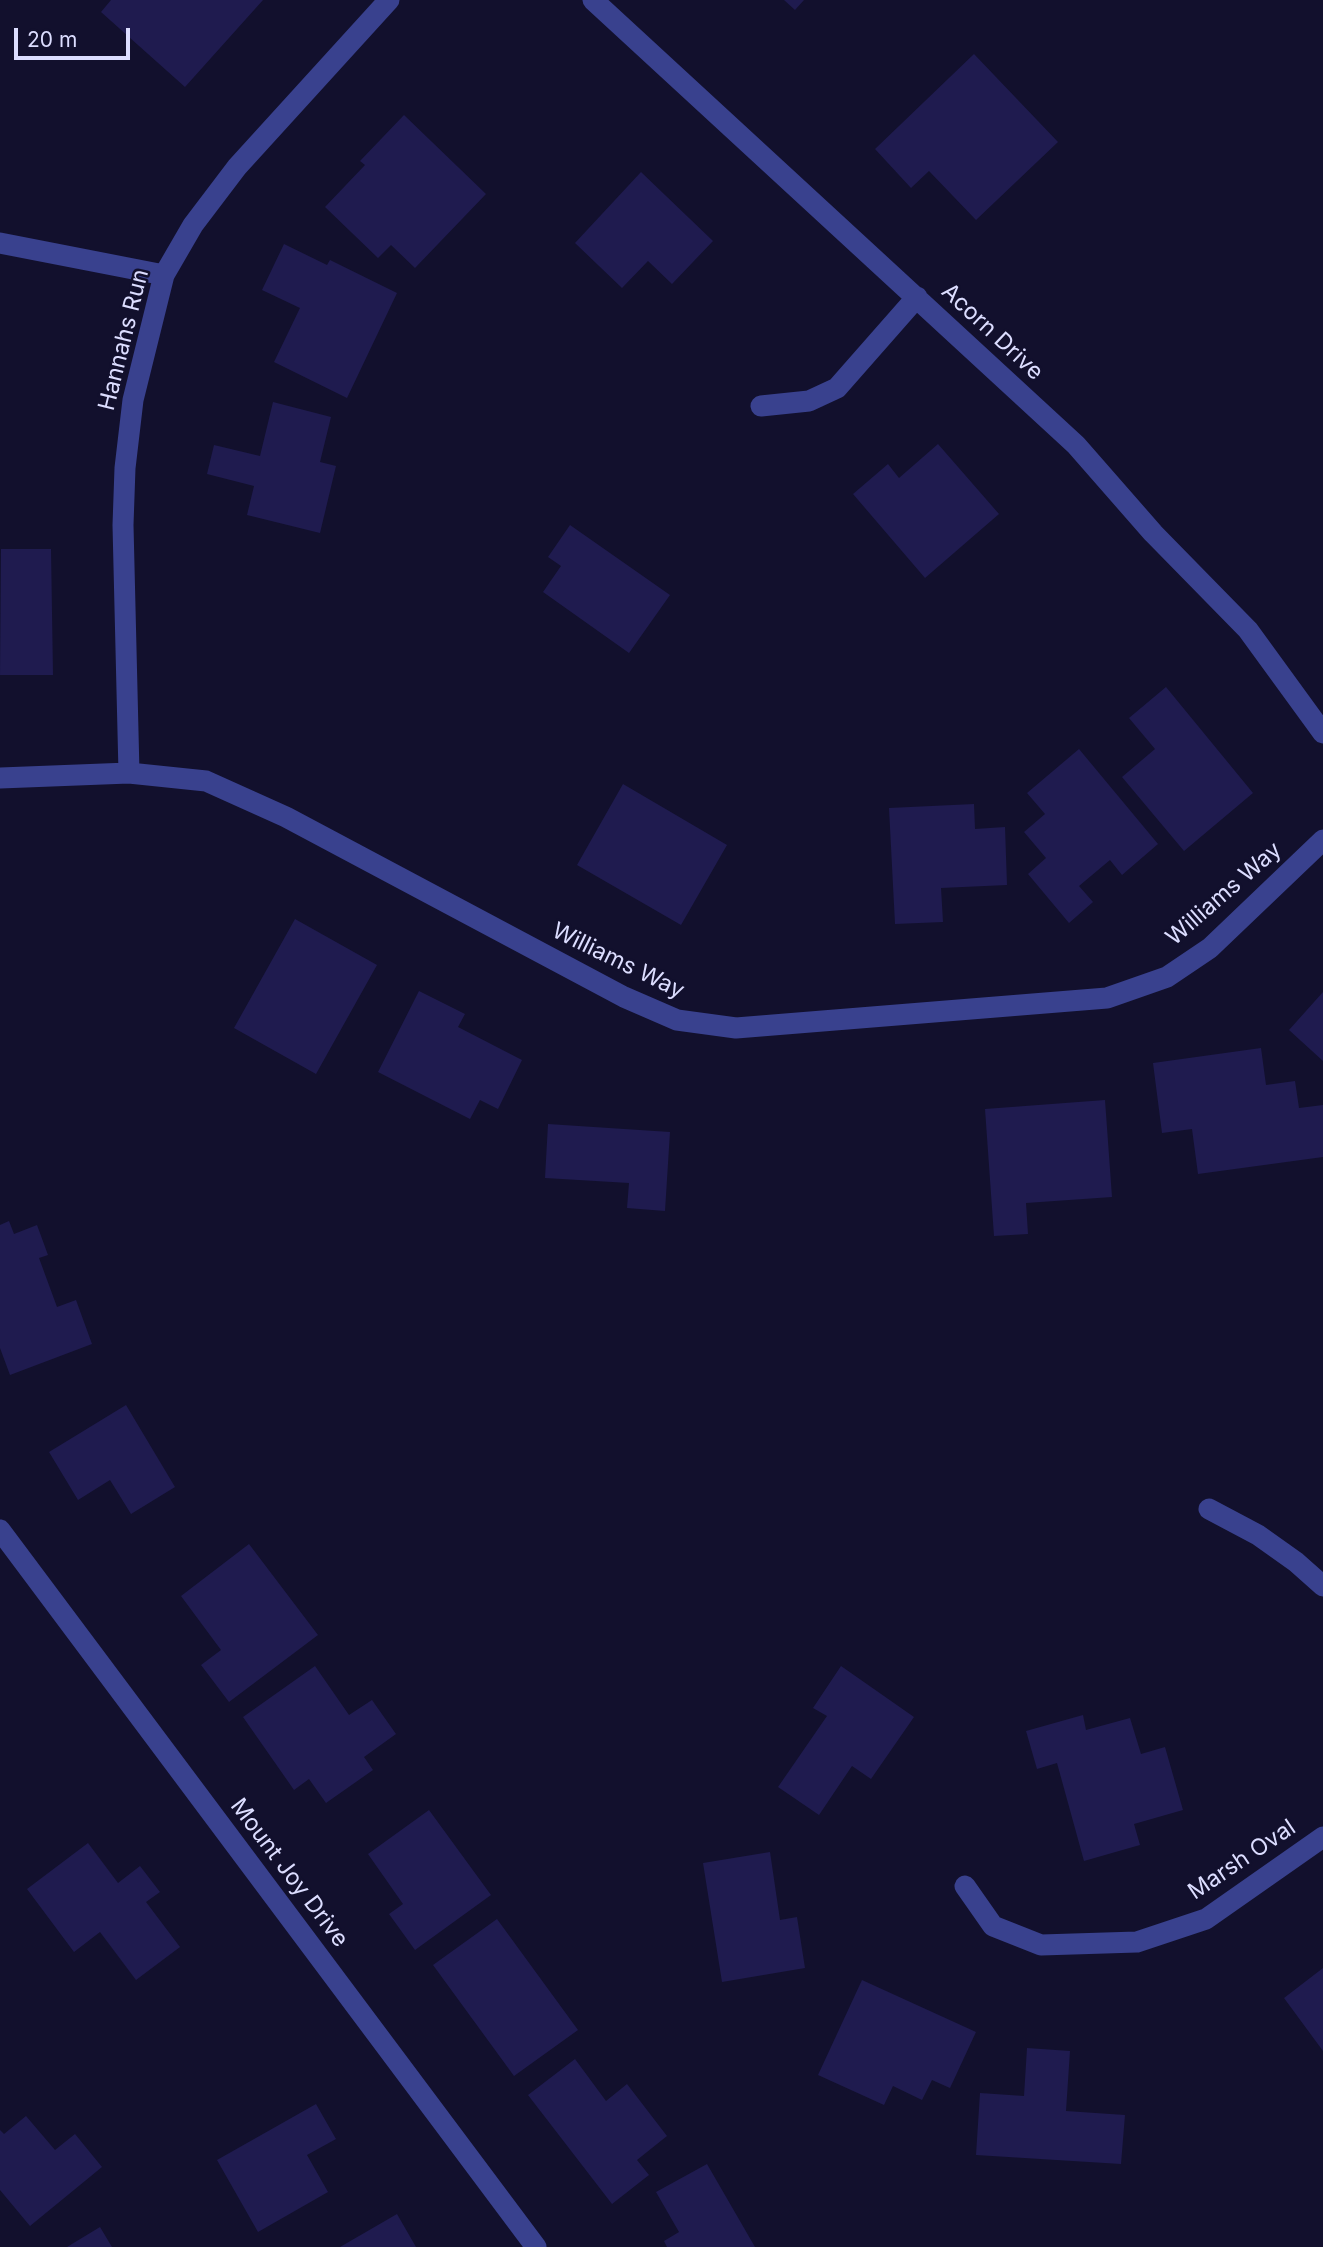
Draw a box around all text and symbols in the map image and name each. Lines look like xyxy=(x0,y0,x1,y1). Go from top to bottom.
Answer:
scale bar xyxy=(18,14,133,58)
text: 20 m xyxy=(27,27,77,52)
street label: Hannahs Run xyxy=(93,267,155,413)
street label: Acorn Drive xyxy=(935,278,1049,386)
street label: Williams Way xyxy=(1161,836,1287,952)
street label: Williams Way xyxy=(547,917,689,1005)
street label: Mount Joy Drive xyxy=(224,1793,354,1953)
street label: Marsh Oval xyxy=(1183,1814,1301,1906)

